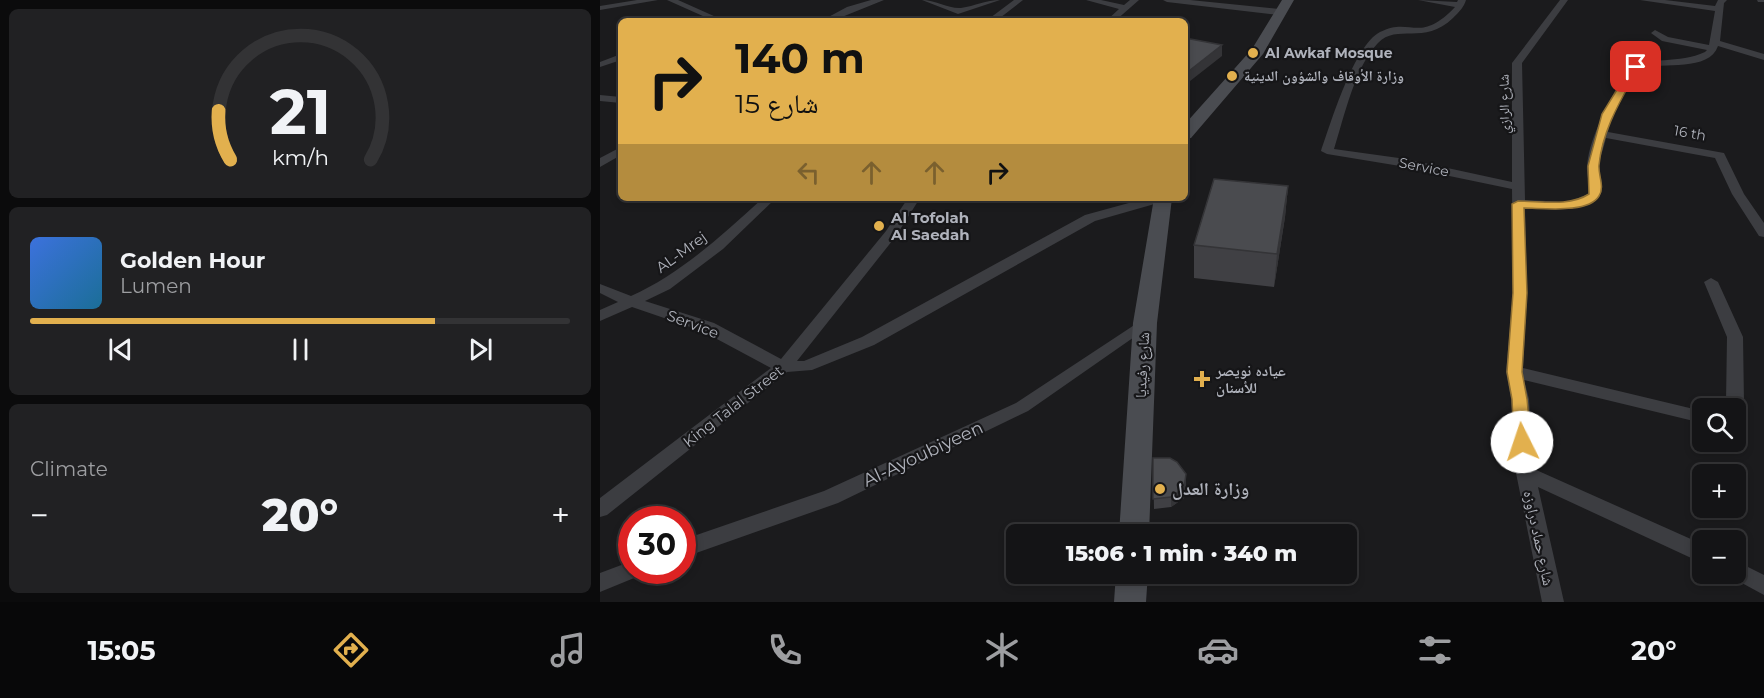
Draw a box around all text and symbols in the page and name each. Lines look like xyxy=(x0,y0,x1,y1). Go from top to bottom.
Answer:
text: 140 m xyxy=(735,32,865,84)
pin xyxy=(1610,41,1661,92)
icon: right xyxy=(636,42,714,120)
place label: Al Awkaf Mosque xyxy=(1264,44,1393,62)
marker: Al Awkaf Mosque xyxy=(1246,46,1260,60)
icon: arrive xyxy=(1619,50,1652,83)
place label: وزارة الأوقاف والشؤون الدينية xyxy=(1244,67,1404,85)
marker: وزارة الأوقاف والشؤون الدينية xyxy=(1225,69,1239,83)
street label: شارع الرازي xyxy=(1494,74,1516,134)
text: 21 xyxy=(269,75,331,151)
text: شارع 15 xyxy=(735,87,818,120)
street label: 16 th xyxy=(1672,121,1708,145)
text: km/h xyxy=(271,145,329,171)
street label: Service xyxy=(1398,153,1450,181)
icon: left xyxy=(792,156,825,189)
icon: ahead xyxy=(855,156,888,189)
icon: ahead xyxy=(918,156,951,189)
icon: right xyxy=(981,156,1014,189)
place label: Al Tofolah Al Saedah xyxy=(890,208,970,244)
marker: Al Tofolah Al Saedah xyxy=(872,219,886,233)
street label: AL-Mrej xyxy=(652,227,710,277)
text: Golden Hour xyxy=(120,247,265,274)
text: Lumen xyxy=(120,274,192,298)
street label: Service xyxy=(664,305,722,343)
street label: شارع رفيديا xyxy=(1131,331,1154,399)
icon: previous xyxy=(104,333,137,366)
icon: pause xyxy=(284,333,317,366)
icon: next xyxy=(464,333,497,366)
street label: King Talal Street xyxy=(679,361,787,451)
place label: عياده نويصر للأسنان xyxy=(1215,361,1286,397)
marker: عياده نويصر للأسنان xyxy=(1193,370,1211,388)
map controls xyxy=(1692,398,1746,584)
button: search xyxy=(1692,398,1746,452)
position arrow xyxy=(1490,410,1554,474)
street label: Al-Ayoubiyeen xyxy=(859,417,987,491)
text: Climate xyxy=(30,457,108,481)
button: + xyxy=(1692,464,1746,518)
place label: وزارة العدل xyxy=(1172,478,1249,500)
marker: وزارة العدل xyxy=(1153,482,1167,496)
text: 20° xyxy=(262,487,338,542)
street label: شارع حماد دراوزه xyxy=(1519,489,1558,588)
text: − xyxy=(30,495,49,535)
text: + xyxy=(551,495,570,535)
speed limit sign: 30 xyxy=(618,506,696,584)
button: − xyxy=(1692,530,1746,584)
text: 15:06 · 1 min · 340 m xyxy=(1066,540,1297,567)
icon: directions xyxy=(330,629,372,671)
icon: music xyxy=(547,629,589,671)
icon: phone xyxy=(764,629,806,671)
icon: climate xyxy=(981,629,1023,671)
icon: car xyxy=(1197,629,1239,671)
icon: filters xyxy=(1414,629,1456,671)
text: 15:05 xyxy=(87,634,156,667)
text: 20° xyxy=(1631,634,1677,667)

